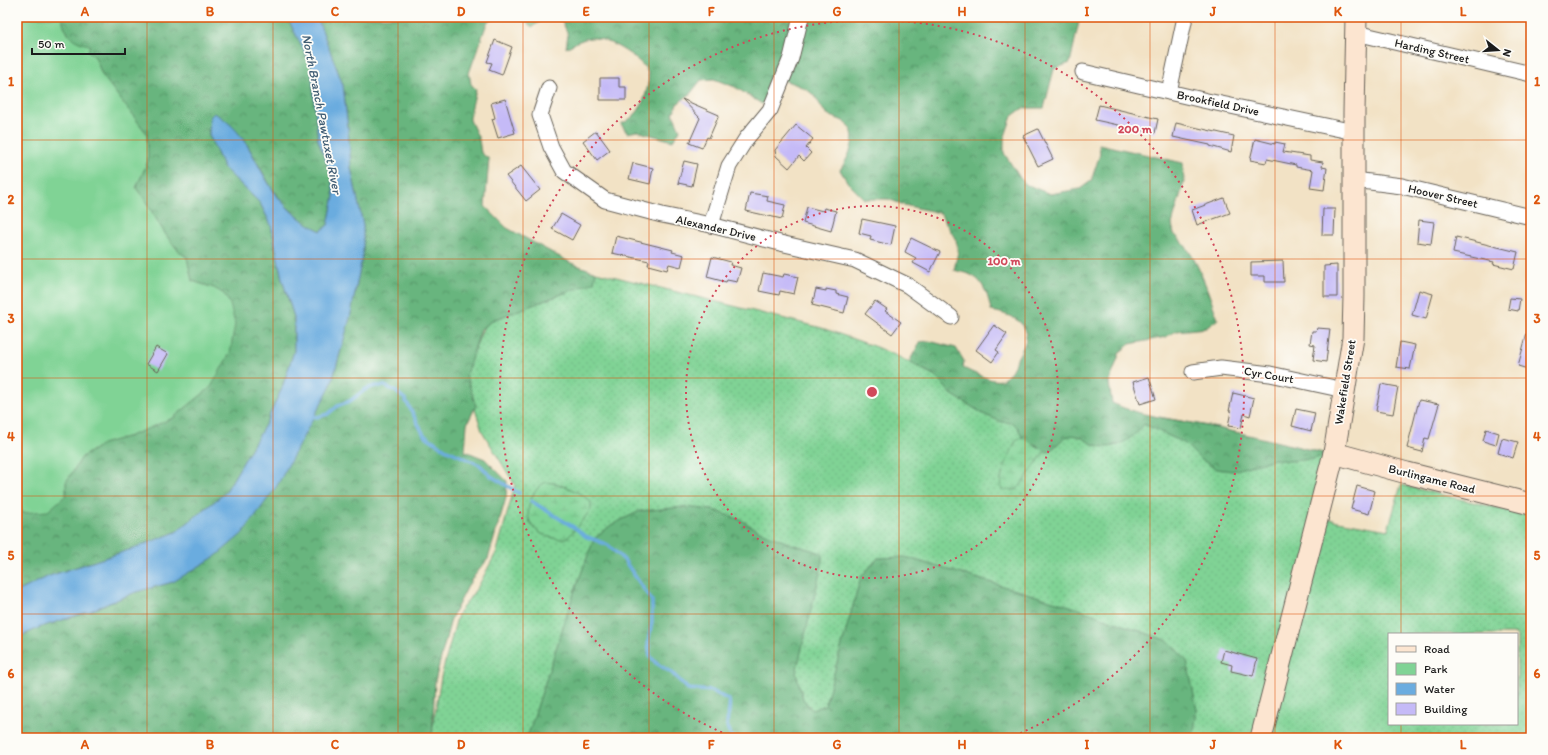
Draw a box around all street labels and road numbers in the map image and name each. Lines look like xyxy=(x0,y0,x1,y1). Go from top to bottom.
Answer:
street label: Harding Street xyxy=(1393,36,1471,67)
street label: Brookfield Drive xyxy=(1176,87,1261,119)
street label: Hoover Street xyxy=(1407,181,1480,211)
street label: Alexander Drive xyxy=(675,212,758,244)
street label: Wakefield Street xyxy=(1331,338,1359,425)
street label: Cyr Court xyxy=(1243,364,1295,386)
street label: Burlingame Road xyxy=(1387,461,1477,497)

